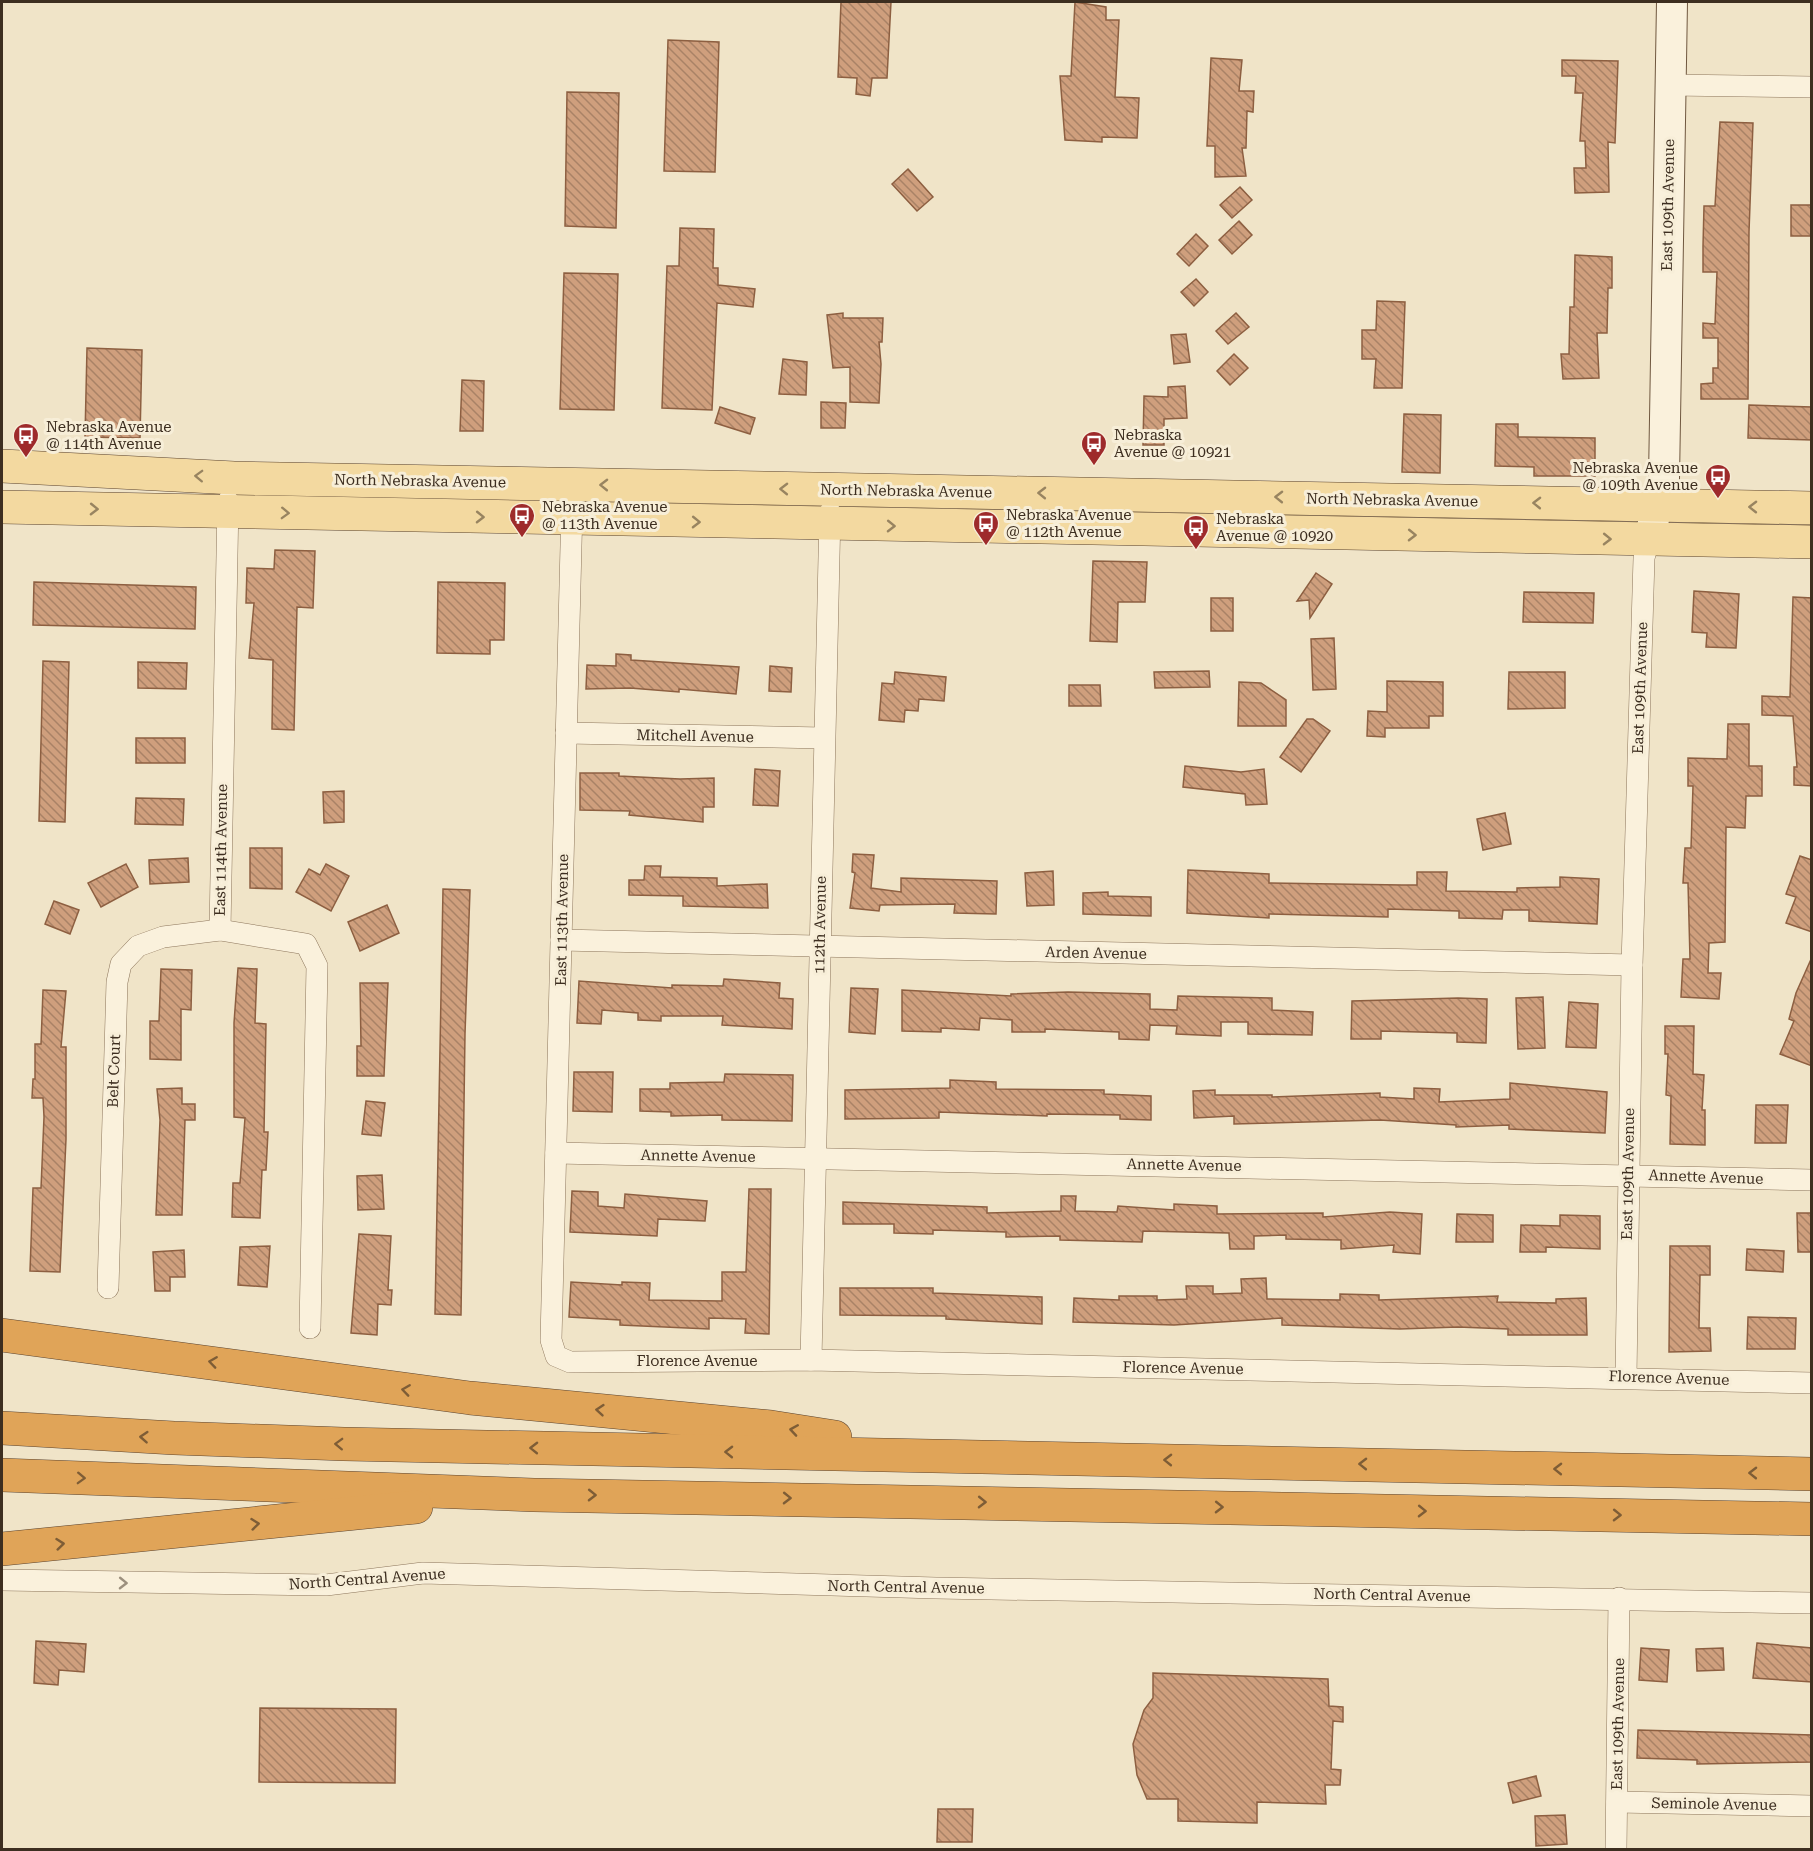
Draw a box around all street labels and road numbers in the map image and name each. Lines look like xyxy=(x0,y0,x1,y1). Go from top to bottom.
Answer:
street label: East 109th Avenue xyxy=(1658,139,1678,271)
street label: North Nebraska Avenue xyxy=(334,470,506,492)
street label: North Nebraska Avenue xyxy=(820,480,992,502)
street label: North Nebraska Avenue xyxy=(1306,489,1478,511)
street label: East 109th Avenue xyxy=(1629,622,1651,754)
street label: Mitchell Avenue xyxy=(636,726,754,746)
street label: East 114th Avenue xyxy=(211,784,231,916)
street label: East 113th Avenue xyxy=(552,854,572,986)
street label: 112th Avenue xyxy=(810,876,830,974)
street label: Arden Avenue xyxy=(1045,943,1147,963)
street label: Belt Court xyxy=(104,1034,124,1108)
street label: East 109th Avenue xyxy=(1618,1108,1638,1240)
street label: Annette Avenue xyxy=(640,1146,756,1166)
street label: Annette Avenue xyxy=(1126,1155,1242,1175)
street label: Annette Avenue xyxy=(1648,1166,1764,1188)
street label: Florence Avenue xyxy=(637,1352,757,1370)
street label: Florence Avenue xyxy=(1122,1358,1244,1378)
street label: Florence Avenue xyxy=(1608,1367,1730,1389)
street label: North Central Avenue xyxy=(288,1565,446,1593)
street label: North Central Avenue xyxy=(827,1577,985,1597)
street label: North Central Avenue xyxy=(1313,1585,1471,1605)
street label: East 109th Avenue xyxy=(1608,1658,1628,1790)
street label: Seminole Avenue xyxy=(1651,1794,1777,1814)

